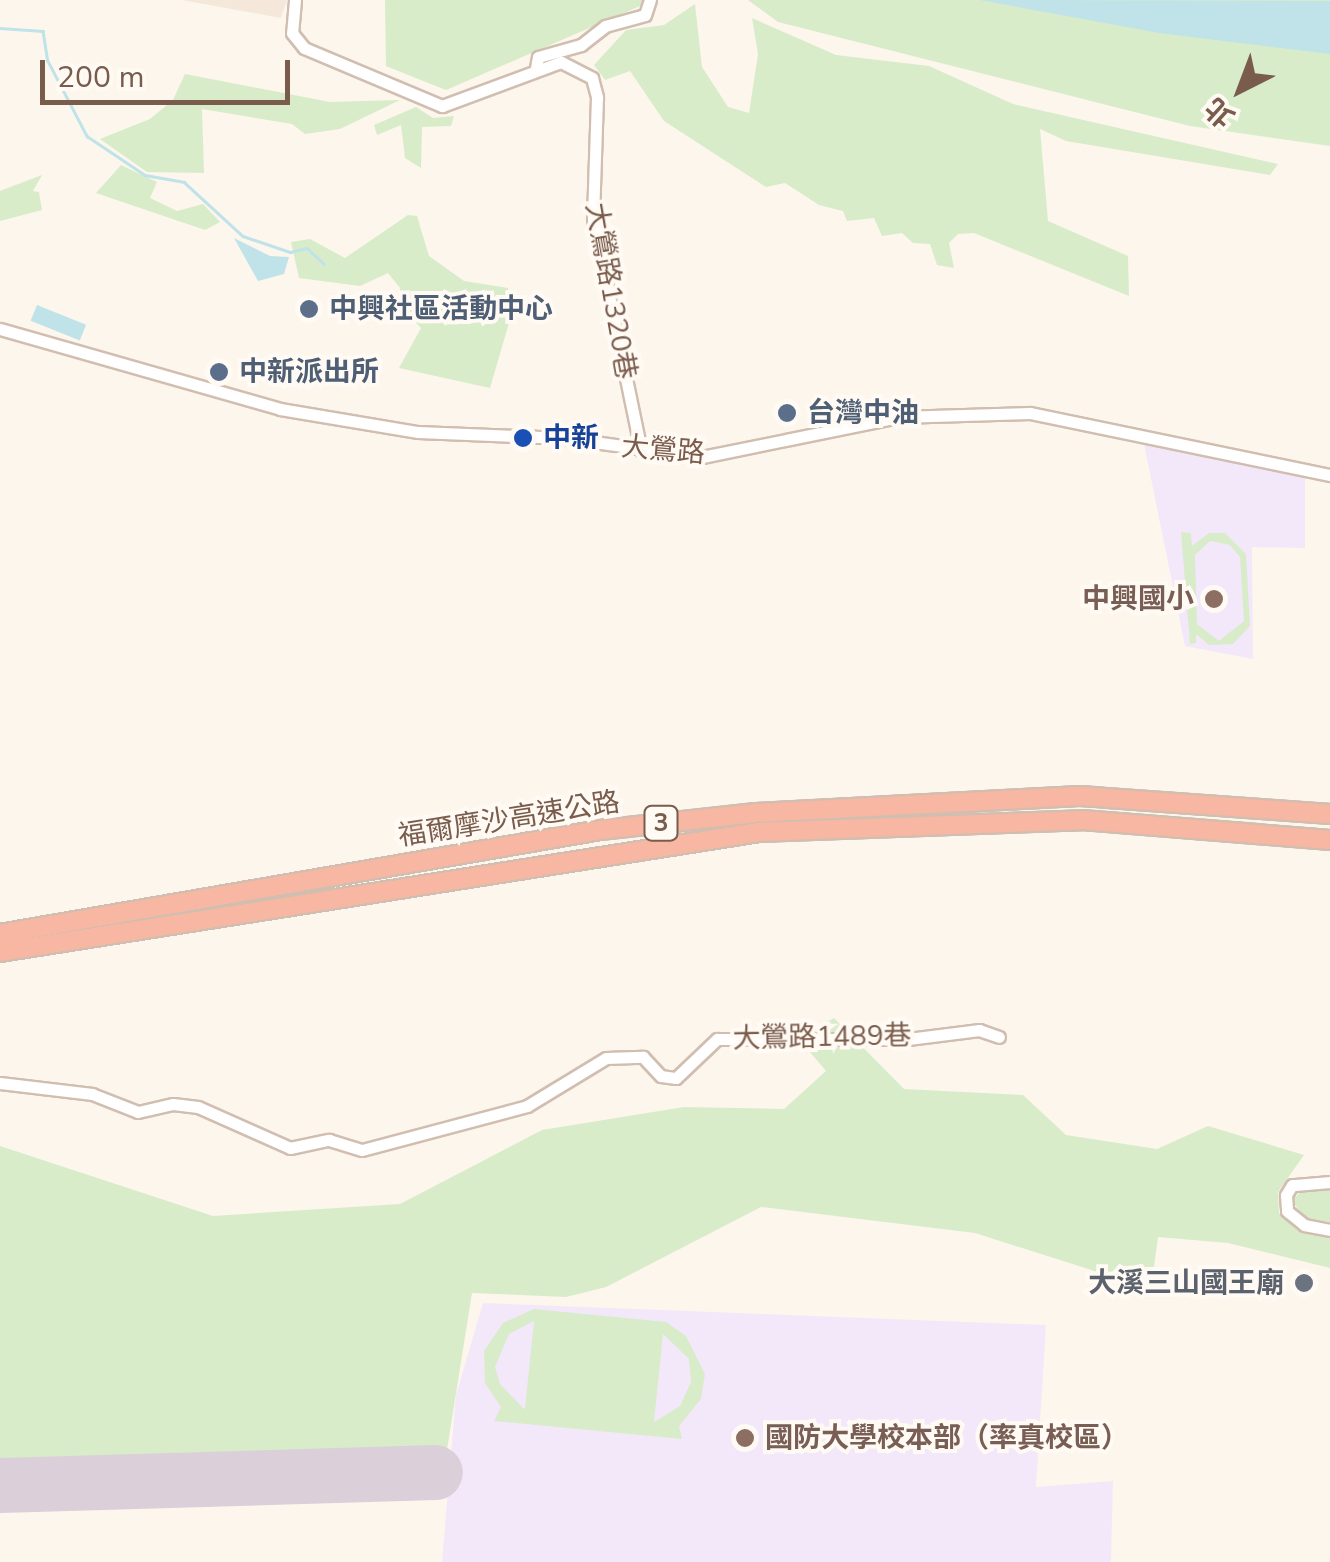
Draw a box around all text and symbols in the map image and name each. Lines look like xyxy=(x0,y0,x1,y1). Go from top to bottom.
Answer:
scale bar xyxy=(45,40,295,102)
north arrow xyxy=(1190,40,1290,140)
text: 200 m xyxy=(57,57,144,98)
text: 北 xyxy=(1197,89,1243,136)
street label: 大鶯路1320巷 xyxy=(579,200,643,382)
place label: 中興社區活動中心 xyxy=(329,292,553,326)
marker: 中興社區活動中心 xyxy=(298,298,320,320)
place label: 中新派出所 xyxy=(239,355,379,389)
marker: 中新派出所 xyxy=(208,361,230,383)
place label: 台灣中油 xyxy=(807,396,919,430)
marker: 台灣中油 xyxy=(776,402,798,424)
place label: 中新 xyxy=(543,421,599,455)
marker: 中新 xyxy=(512,427,534,449)
street label: 大鶯路 xyxy=(620,430,706,470)
place label: 中興國小 xyxy=(1082,582,1194,616)
marker: 中興國小 xyxy=(1203,588,1225,610)
street label: 福爾摩沙高速公路 xyxy=(396,785,622,853)
road number: 3 xyxy=(644,803,678,843)
street label: 大鶯路1489巷 xyxy=(732,1019,912,1055)
place label: 大溪三山國王廟 xyxy=(1088,1266,1284,1300)
marker: 大溪三山國王廟 xyxy=(1293,1272,1315,1294)
place label: 國防大學校本部（率真校區） xyxy=(765,1421,1129,1455)
marker: 國防大學校本部（率真校區） xyxy=(734,1427,756,1449)

